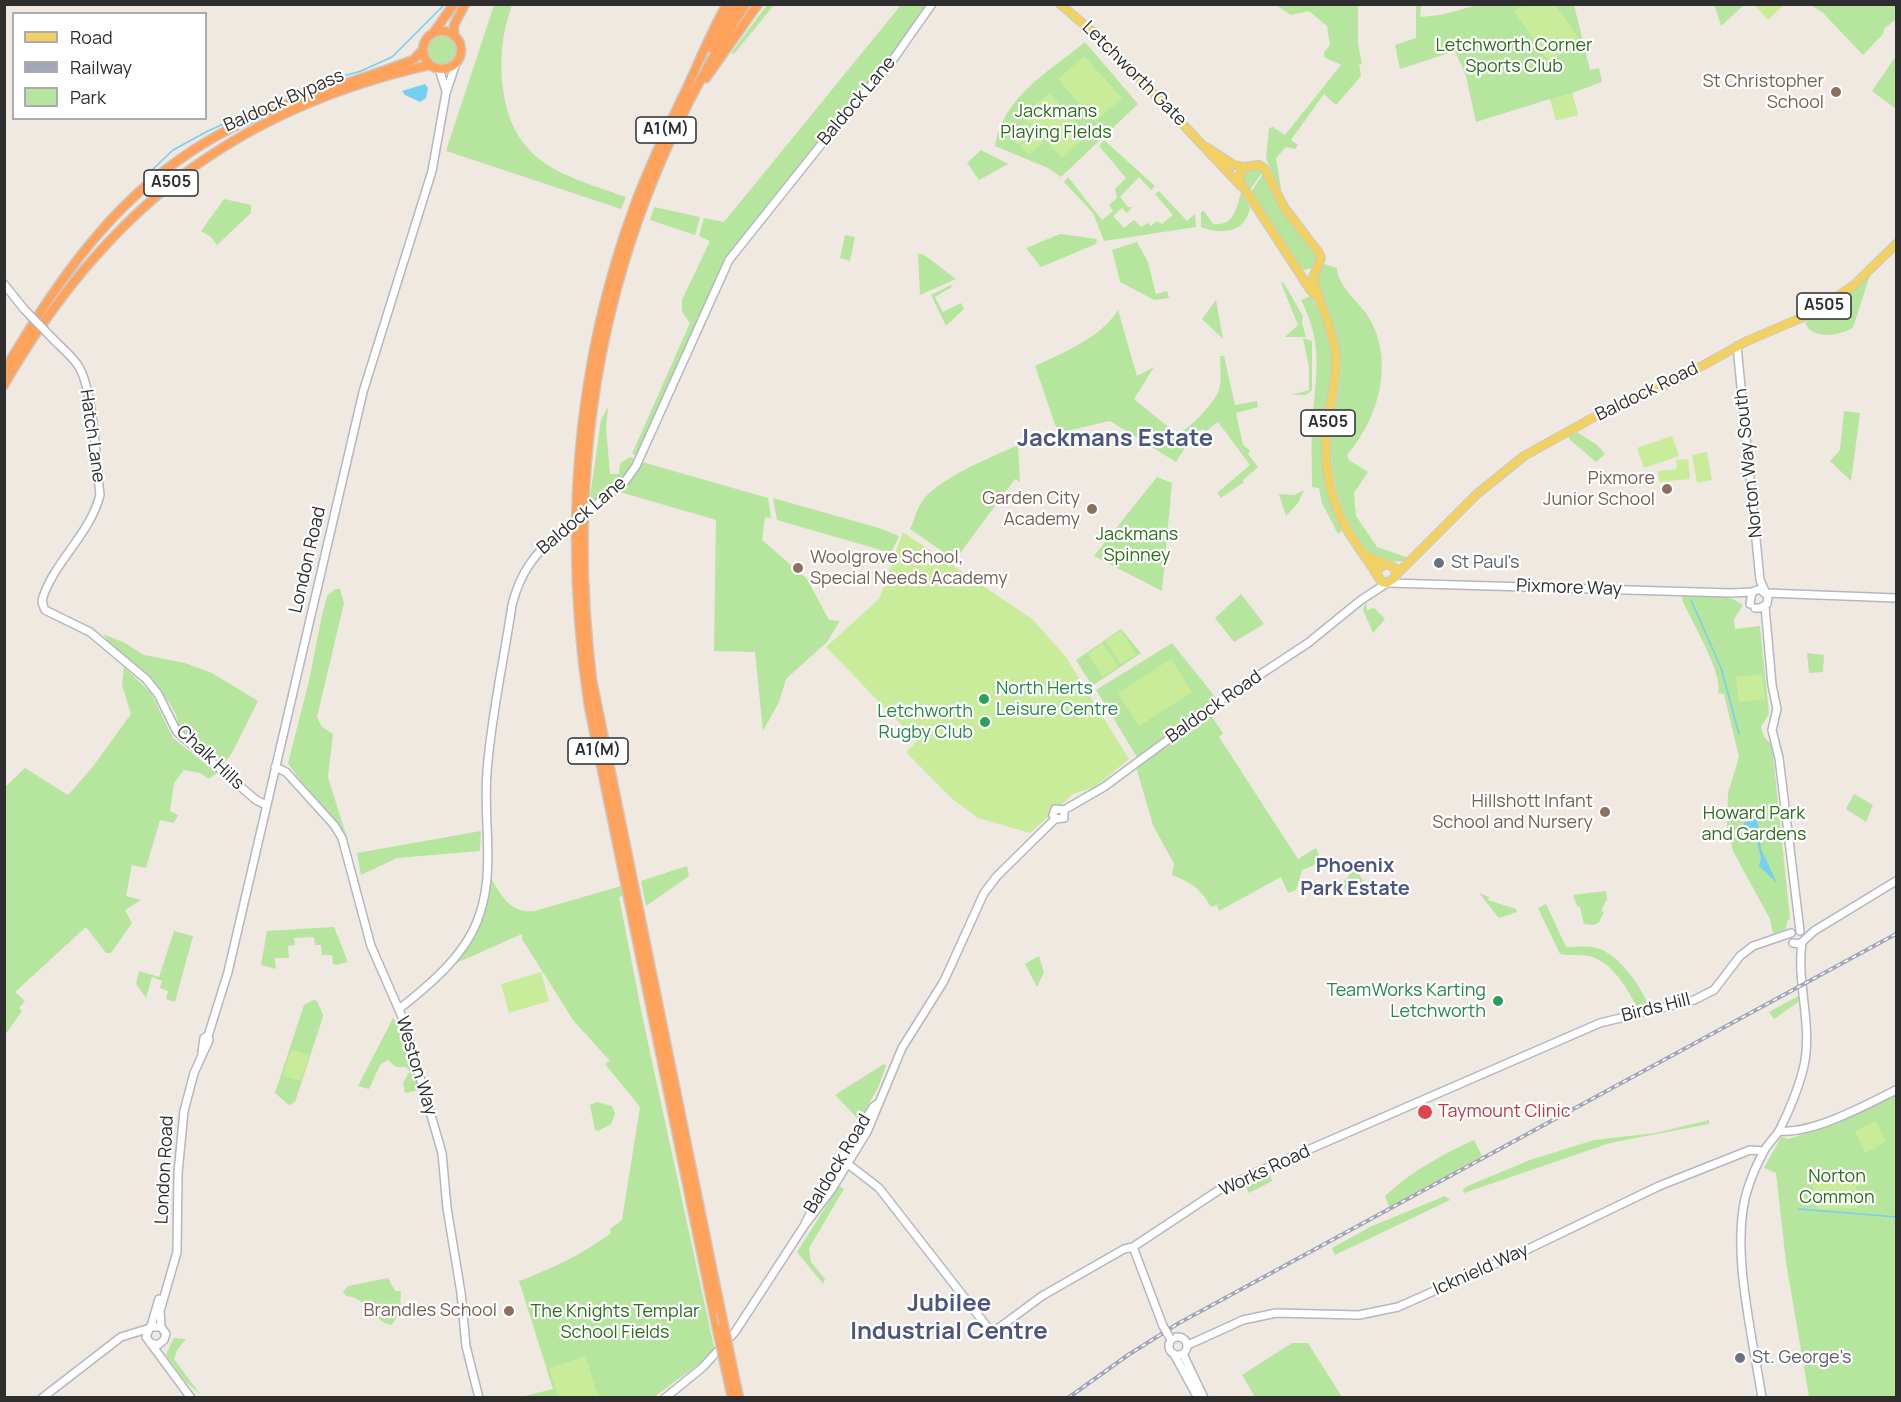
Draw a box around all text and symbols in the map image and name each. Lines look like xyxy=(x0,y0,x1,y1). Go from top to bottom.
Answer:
legend xyxy=(12,12,207,120)
street label: Letchworth Gate xyxy=(1077,17,1191,131)
text: Road xyxy=(70,25,113,49)
park label: Letchworth Corner Sports Club xyxy=(1436,35,1592,78)
street label: Baldock Lane xyxy=(814,52,900,150)
text: Railway xyxy=(70,55,132,79)
street label: Baldock Bypass xyxy=(221,65,347,137)
place label: St Christopher School xyxy=(1703,71,1824,113)
text: Park xyxy=(70,85,106,109)
marker: St Christopher School xyxy=(1829,85,1843,99)
park label: Jackmans Playing FIelds xyxy=(1000,101,1112,144)
road number: A1(M) xyxy=(636,117,696,143)
road number: A505 xyxy=(144,170,198,196)
road number: A505 xyxy=(1797,293,1851,319)
street label: Baldock Road xyxy=(1592,358,1702,426)
street label: Norton Way South xyxy=(1730,387,1768,539)
street label: Hatch Lane xyxy=(75,388,109,484)
road number: A505 xyxy=(1301,410,1355,436)
district label: Jackmans Estate xyxy=(1017,425,1213,453)
place label: Pixmore Junior School xyxy=(1543,468,1655,510)
street label: Baldock Lane xyxy=(533,473,631,559)
marker: Pixmore Junior School xyxy=(1660,482,1674,496)
place label: Garden City Academy xyxy=(982,488,1080,530)
marker: Garden City Academy xyxy=(1085,502,1099,516)
street label: London Road xyxy=(285,505,331,615)
park label: Jackmans Spinney xyxy=(1096,524,1178,566)
place label: Woolgrove School, Special Needs Academy xyxy=(810,547,1008,590)
place label: St Paul's xyxy=(1451,552,1520,574)
marker: St Paul's xyxy=(1432,556,1446,570)
marker: Woolgrove School, Special Needs Academy xyxy=(791,561,805,575)
street label: Pixmore Way xyxy=(1516,575,1622,601)
street label: Baldock Road xyxy=(1162,666,1266,748)
place label: North Herts Leisure Centre xyxy=(996,678,1118,720)
marker: North Herts Leisure Centre xyxy=(977,692,991,706)
place label: Letchworth Rugby Club xyxy=(877,701,973,744)
marker: Letchworth Rugby Club xyxy=(978,715,992,729)
street label: Chalk Hills xyxy=(172,721,248,795)
road number: A1(M) xyxy=(568,738,628,764)
place label: Hillshott Infant School and Nursery xyxy=(1432,791,1593,834)
park label: Howard Park and Gardens xyxy=(1702,803,1806,846)
marker: Hillshott Infant School and Nursery xyxy=(1598,805,1612,819)
district label: Phoenix Park Estate xyxy=(1300,854,1410,901)
place label: TeamWorks Karting Letchworth xyxy=(1326,980,1486,1022)
street label: Birds Hill xyxy=(1619,989,1693,1027)
marker: TeamWorks Karting Letchworth xyxy=(1491,994,1505,1008)
street label: Weston Way xyxy=(391,1014,441,1118)
place label: Taymount Clinic xyxy=(1438,1101,1571,1123)
marker: Taymount Clinic xyxy=(1416,1103,1434,1121)
street label: Baldock Road xyxy=(800,1111,876,1217)
street label: London Road xyxy=(151,1115,179,1225)
street label: Works Road xyxy=(1216,1141,1314,1201)
park label: Norton Common xyxy=(1799,1166,1875,1208)
street label: Icknield Way xyxy=(1430,1239,1532,1301)
district label: Jubilee Industrial Centre xyxy=(850,1290,1048,1346)
place label: Brandles School xyxy=(364,1300,497,1322)
park label: The Knights Templar School Fields xyxy=(531,1301,699,1344)
marker: Brandles School xyxy=(502,1304,516,1318)
place label: St. George's xyxy=(1752,1347,1851,1369)
marker: St. George's xyxy=(1733,1351,1747,1365)

